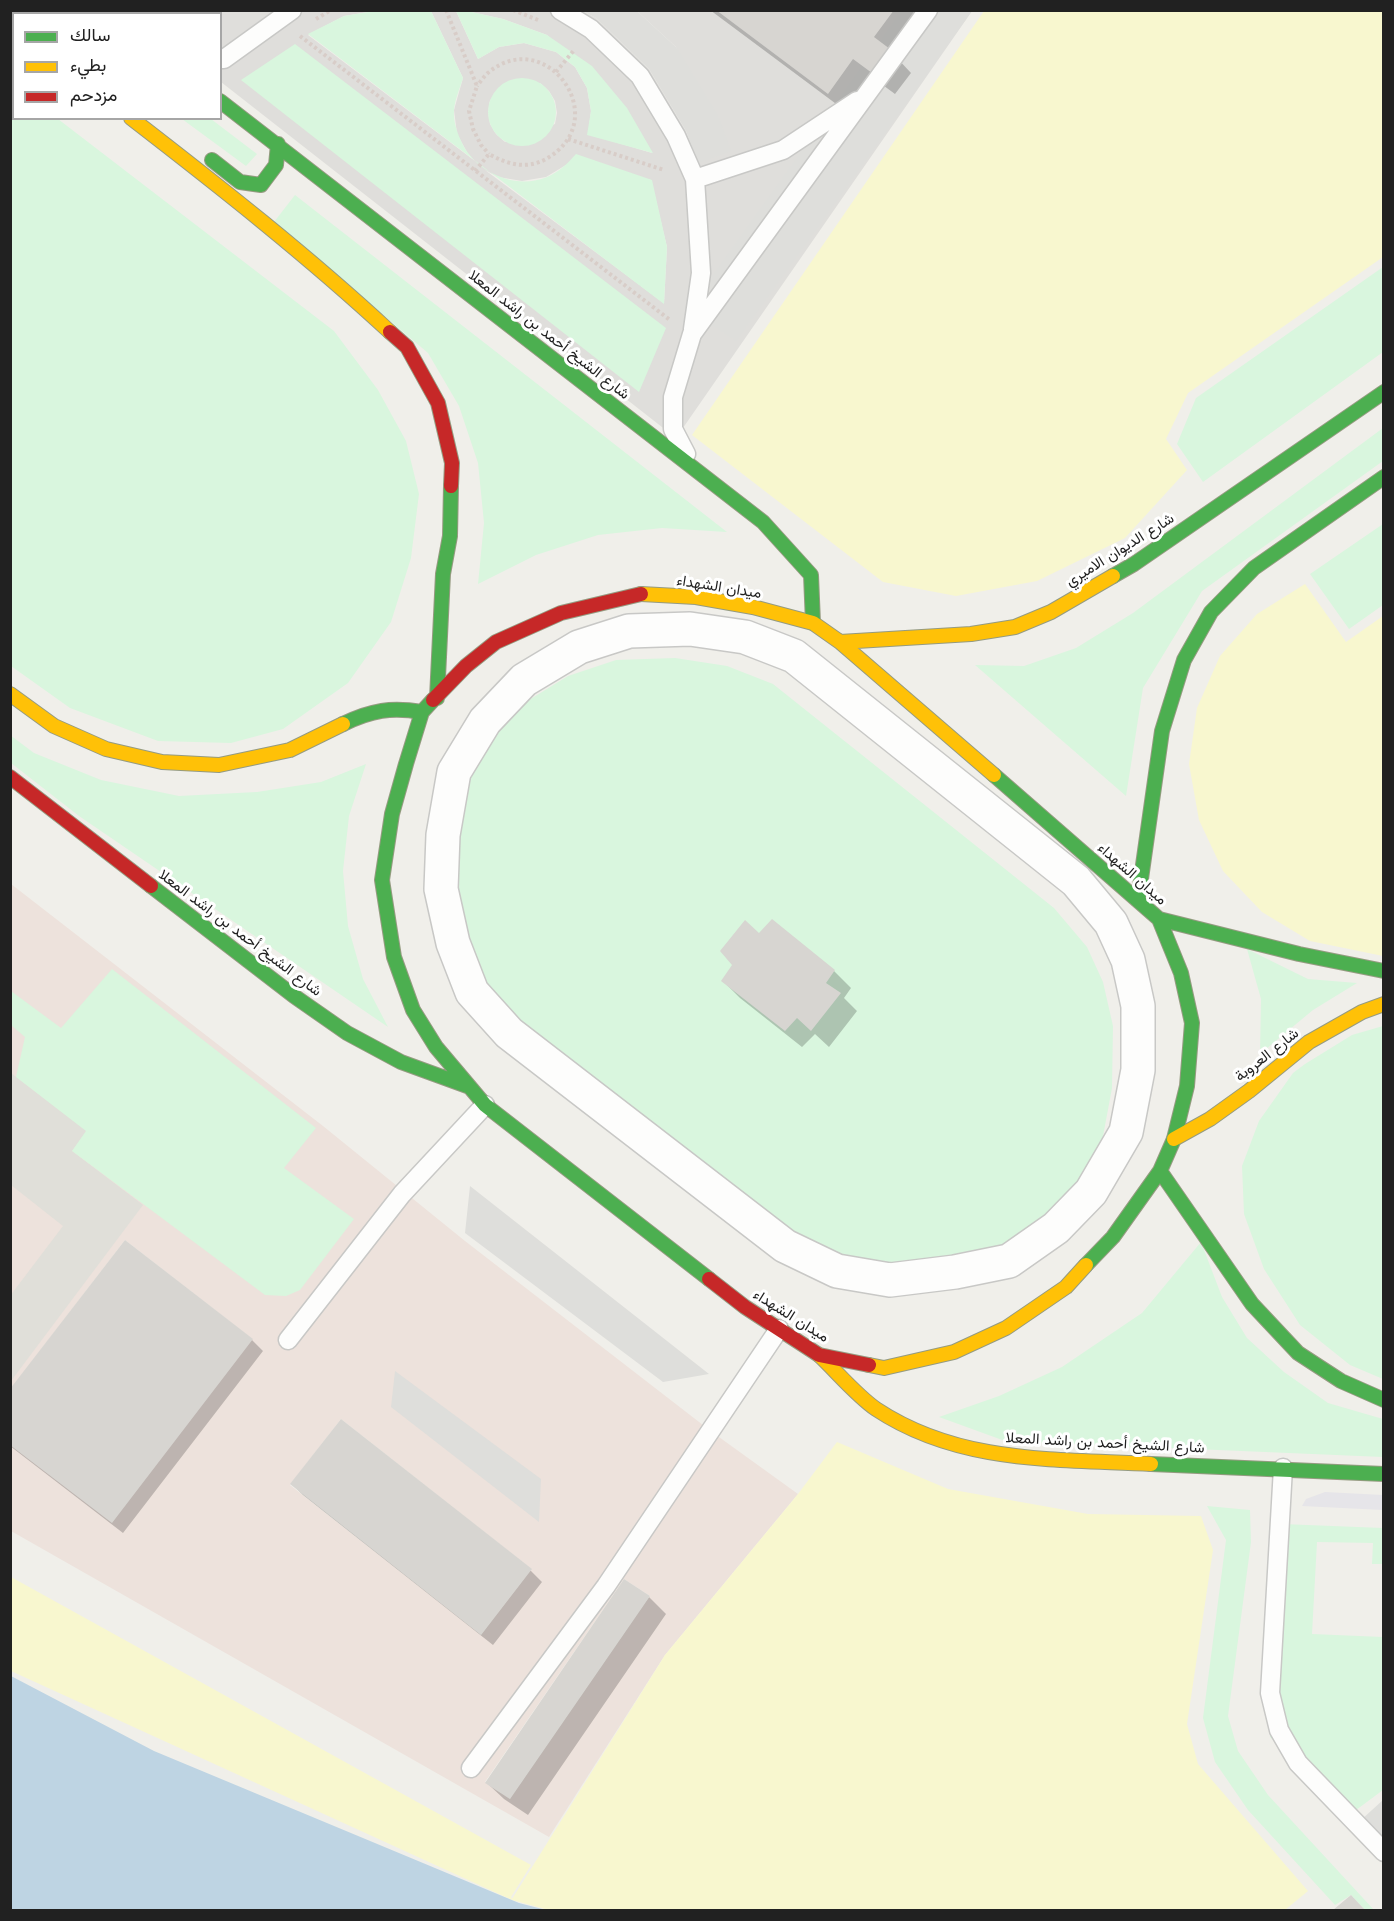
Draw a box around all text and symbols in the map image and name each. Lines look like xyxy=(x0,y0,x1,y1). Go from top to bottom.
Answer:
legend xyxy=(12,12,222,120)
text: سالك xyxy=(70,24,110,45)
text: بطيء xyxy=(70,54,106,75)
text: مزدحم xyxy=(70,84,117,105)
street label: شارع الشيخ أحمد بن راشد المعلا xyxy=(465,266,633,404)
street label: شارع الديوان الاميري xyxy=(1063,509,1177,591)
street label: ميدان الشهداء xyxy=(675,571,763,603)
street label: ميدان الشهداء xyxy=(1094,839,1170,909)
street label: شارع الشيخ أحمد بن راشد المعلا xyxy=(155,866,325,1000)
street label: شارع العروبة xyxy=(1231,1024,1303,1086)
street label: ميدان الشهداء xyxy=(750,1286,832,1346)
street label: شارع الشيخ أحمد بن راشد المعلا xyxy=(1005,1429,1205,1457)

